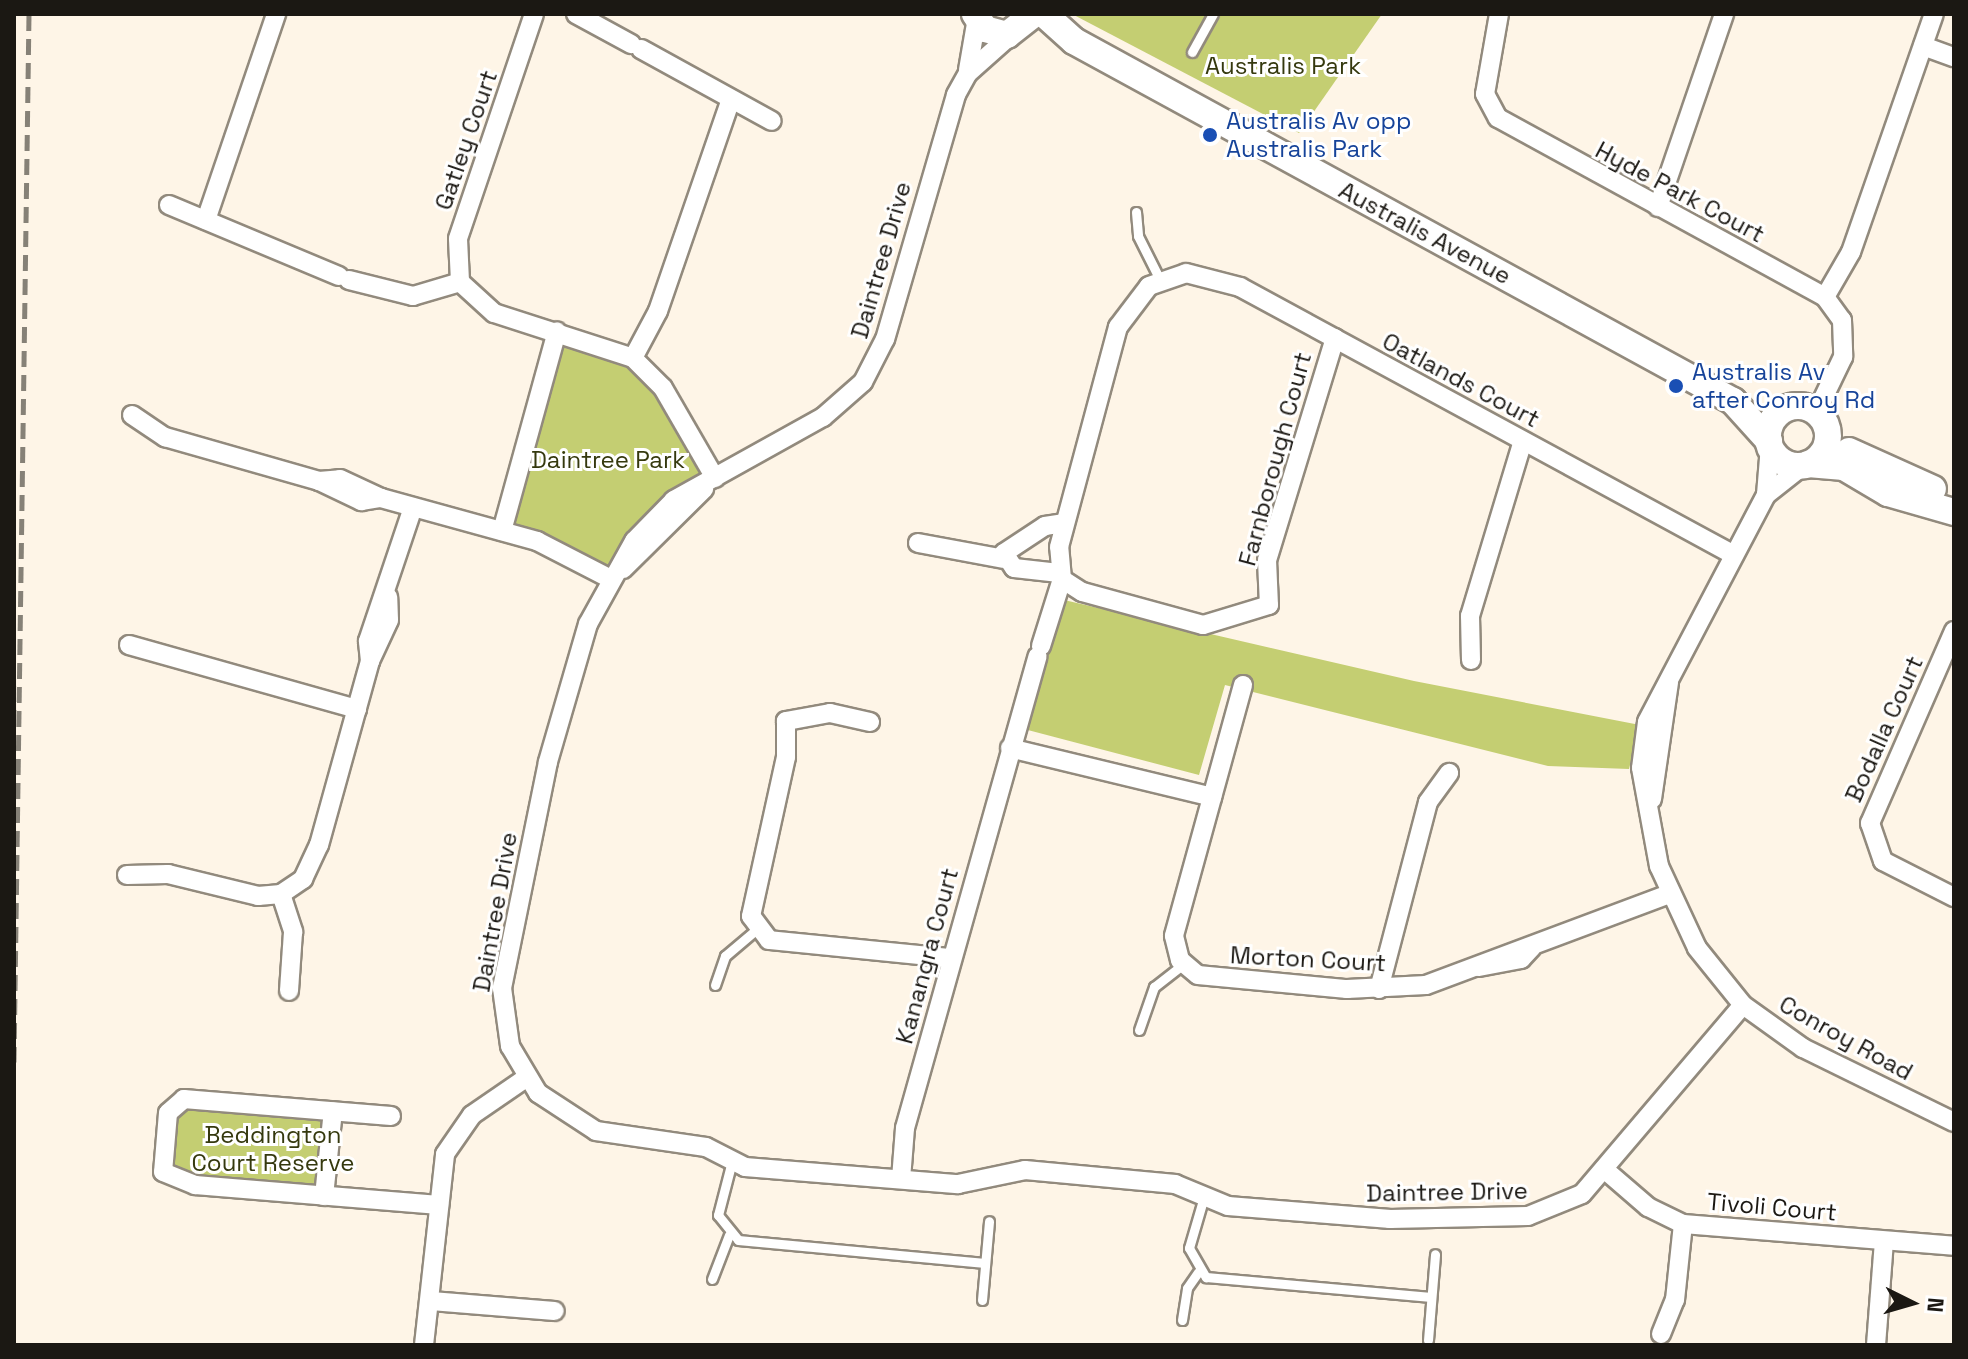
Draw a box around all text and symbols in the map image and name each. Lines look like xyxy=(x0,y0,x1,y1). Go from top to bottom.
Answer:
park label: Australis Park xyxy=(1205,52,1361,80)
street label: Gatley Court xyxy=(429,66,503,214)
place label: Australis Av opp Australis Park xyxy=(1226,107,1412,163)
marker: Australis Av opp Australis Park xyxy=(1201,126,1219,144)
street label: Hyde Park Court xyxy=(1591,135,1769,249)
street label: Australis Avenue xyxy=(1334,175,1516,291)
street label: Daintree Drive xyxy=(845,178,917,342)
street label: Oatlands Court xyxy=(1378,326,1544,434)
street label: Farnborough Court xyxy=(1233,349,1317,569)
place label: Australis Av after Conroy Rd xyxy=(1692,358,1875,414)
marker: Australis Av after Conroy Rd xyxy=(1667,377,1685,395)
park label: Daintree Park xyxy=(531,446,685,474)
street label: Bodalla Court xyxy=(1839,652,1929,806)
street label: Daintree Drive xyxy=(467,830,523,994)
street label: Kanangra Court xyxy=(890,865,964,1047)
street label: Morton Court xyxy=(1229,941,1387,977)
street label: Conroy Road xyxy=(1774,989,1918,1087)
park label: Beddington Court Reserve xyxy=(191,1121,355,1177)
street label: Daintree Drive xyxy=(1366,1176,1528,1208)
street label: Tivoli Court xyxy=(1706,1187,1838,1227)
north arrow xyxy=(1872,1263,1952,1343)
text: N xyxy=(1921,1297,1950,1314)

